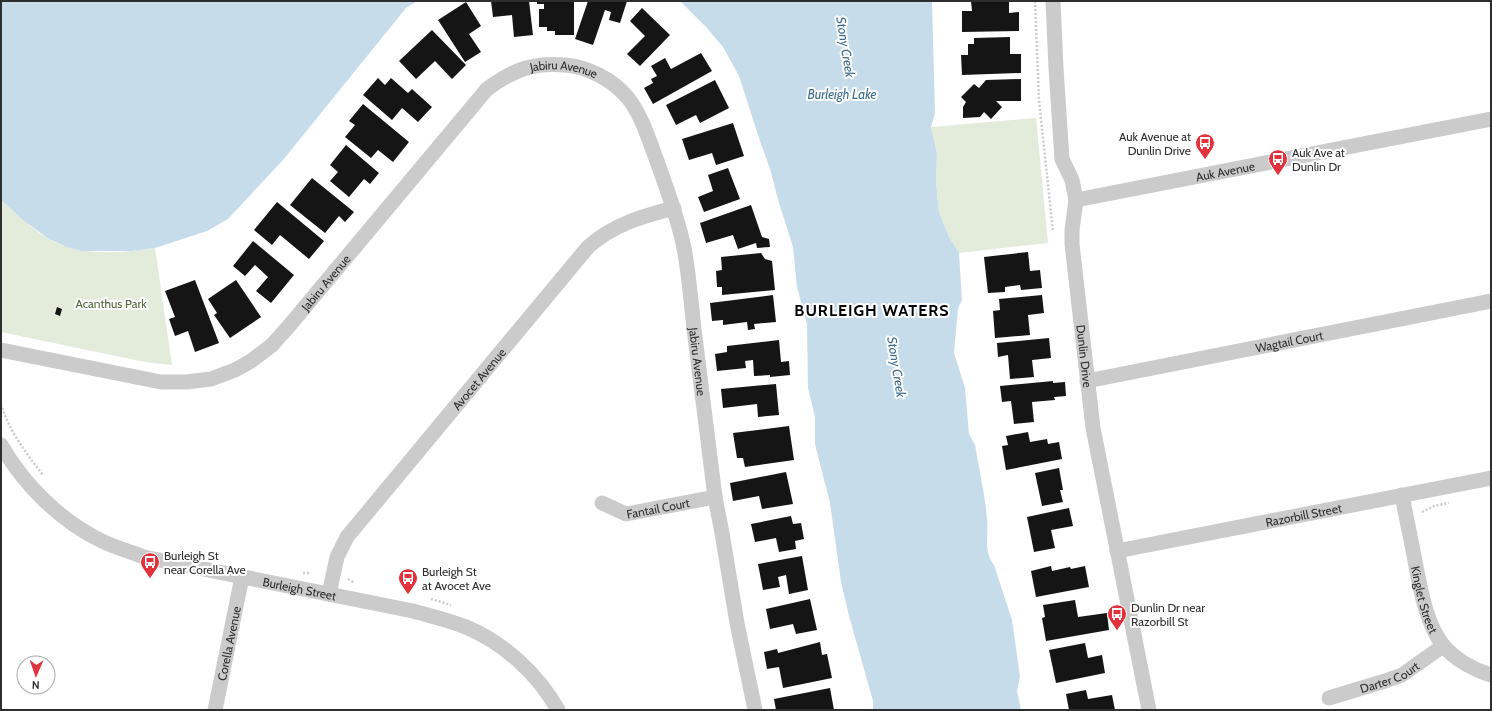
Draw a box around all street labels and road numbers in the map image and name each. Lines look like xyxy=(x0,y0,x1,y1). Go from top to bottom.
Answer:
street label: Jabiru Avenue xyxy=(527,57,600,81)
street label: Auk Avenue xyxy=(1194,158,1256,184)
street label: Jabiru Avenue xyxy=(297,251,353,314)
street label: Dunlin Drive xyxy=(1074,324,1096,388)
street label: Jabiru Avenue xyxy=(686,326,710,397)
street label: Wagtail Court xyxy=(1254,327,1324,355)
street label: Avocet Avenue xyxy=(449,345,509,413)
street label: Fantail Court xyxy=(625,495,691,521)
street label: Razorbill Street xyxy=(1264,500,1343,529)
street label: Kinglet Street xyxy=(1409,565,1442,636)
street label: Burleigh Street xyxy=(261,574,338,603)
street label: Corella Avenue xyxy=(214,605,243,682)
street label: Darter Court xyxy=(1358,658,1422,696)

